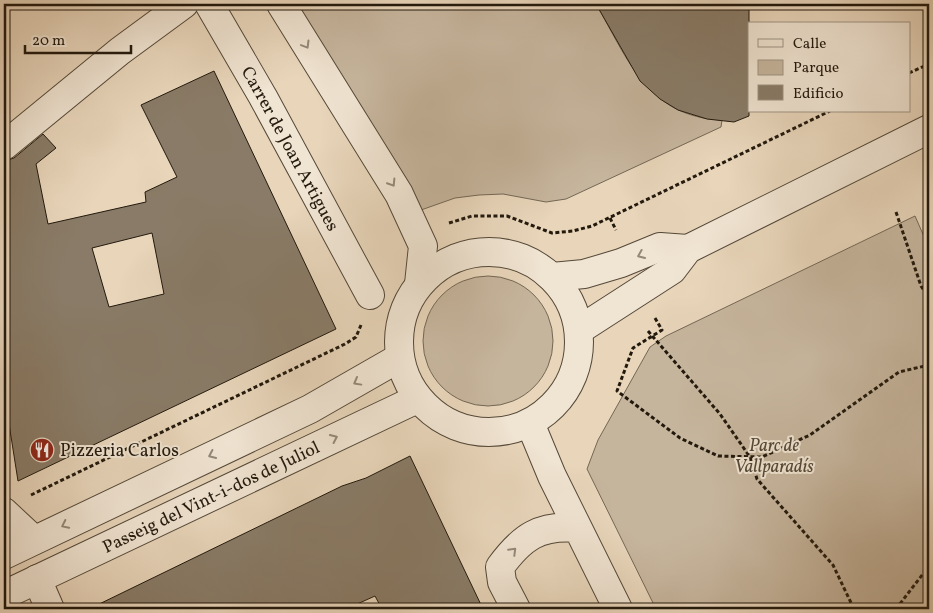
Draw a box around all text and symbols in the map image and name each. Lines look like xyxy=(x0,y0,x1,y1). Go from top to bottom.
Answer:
scale bar xyxy=(25,22,131,54)
legend xyxy=(748,22,910,112)
text: 20 m xyxy=(32,31,65,52)
text: Calle xyxy=(793,34,826,55)
one-way arrow xyxy=(300,40,309,49)
text: Parque xyxy=(793,58,839,79)
street label: Carrer de Joan Artigues xyxy=(234,62,344,236)
text: Edificio xyxy=(793,84,844,105)
one-way arrow xyxy=(386,178,396,187)
one-way arrow xyxy=(637,248,646,259)
one-way arrow xyxy=(353,376,362,386)
one-way arrow xyxy=(329,434,338,444)
park label: Parc de Vallparadís xyxy=(734,434,814,480)
street label: Passeig del Vint-i-dos de Juliol xyxy=(99,436,324,560)
restaurant icon: Pizzeria Carlos xyxy=(29,437,55,463)
place label: Pizzeria Carlos xyxy=(60,439,179,464)
one-way arrow xyxy=(208,449,217,460)
one-way arrow xyxy=(61,519,70,529)
one-way arrow xyxy=(507,548,516,557)

